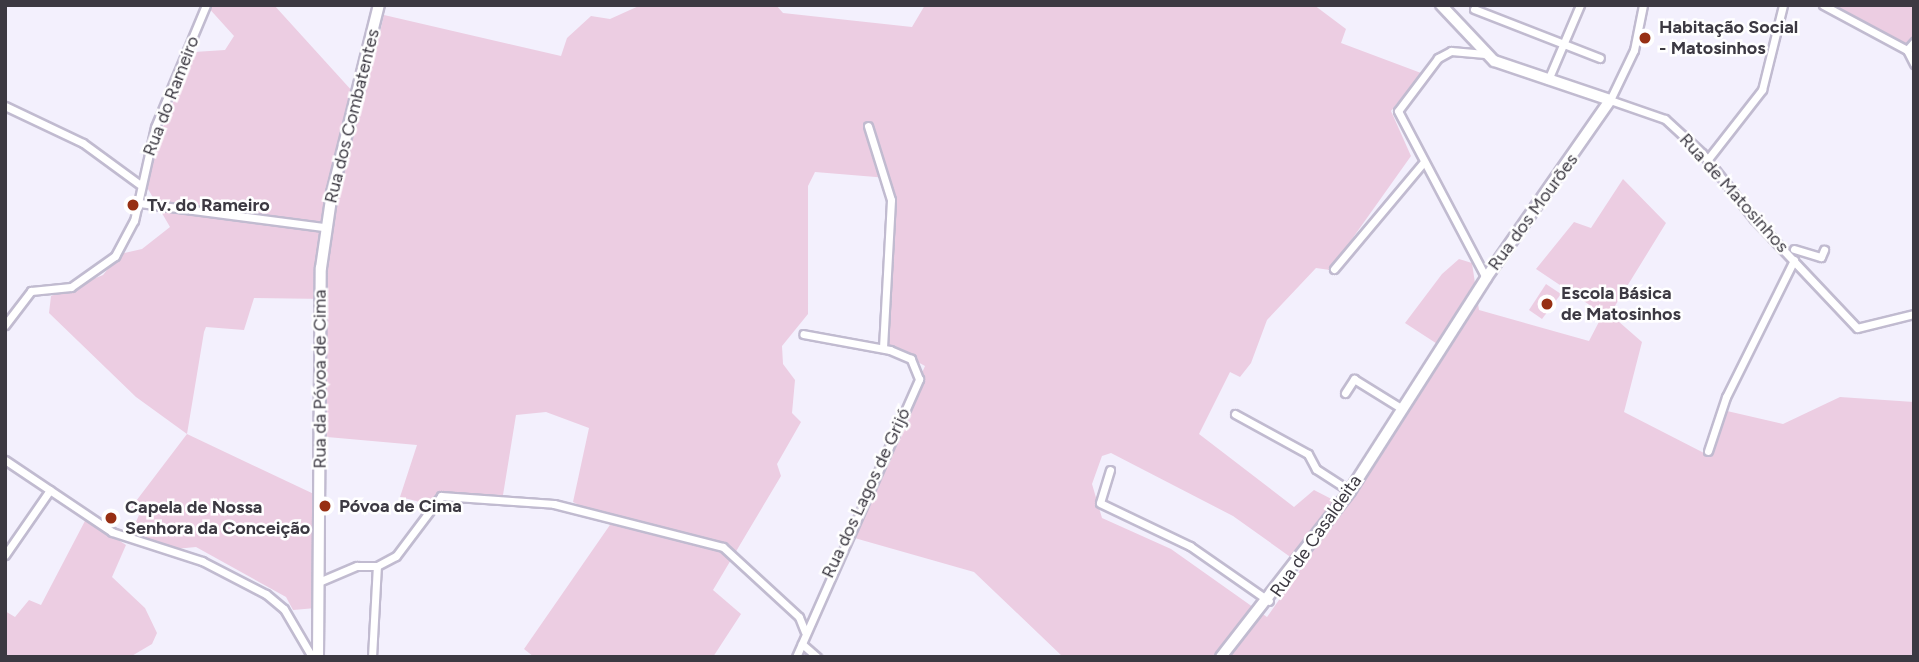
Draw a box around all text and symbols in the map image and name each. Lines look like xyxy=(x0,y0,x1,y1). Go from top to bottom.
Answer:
place label: Habitação Social - Matosinhos xyxy=(1659,17,1798,60)
street label: Rua dos Combatentes xyxy=(320,27,384,205)
marker: Habitação Social - Matosinhos xyxy=(1637,30,1653,46)
street label: Rua do Rameiro xyxy=(138,33,204,159)
street label: Rua de Matosinhos xyxy=(1675,129,1793,257)
street label: Rua dos Mourões xyxy=(1483,149,1583,275)
place label: Tv. do Rameiro xyxy=(147,194,270,216)
marker: Tv. do Rameiro xyxy=(125,197,141,213)
place label: Escola Básica de Matosinhos xyxy=(1561,283,1681,326)
street label: Rua da Póvoa de Cima xyxy=(309,289,331,469)
marker: Escola Básica de Matosinhos xyxy=(1539,296,1555,312)
street label: Rua dos Lagos de Grijó xyxy=(817,405,915,581)
street label: Rua de Casaldeita xyxy=(1266,471,1366,601)
place label: Póvoa de Cima xyxy=(339,495,462,517)
place label: Capela de Nossa Senhora da Conceição xyxy=(125,497,310,540)
marker: Póvoa de Cima xyxy=(317,498,333,514)
marker: Capela de Nossa Senhora da Conceição xyxy=(103,510,119,526)

